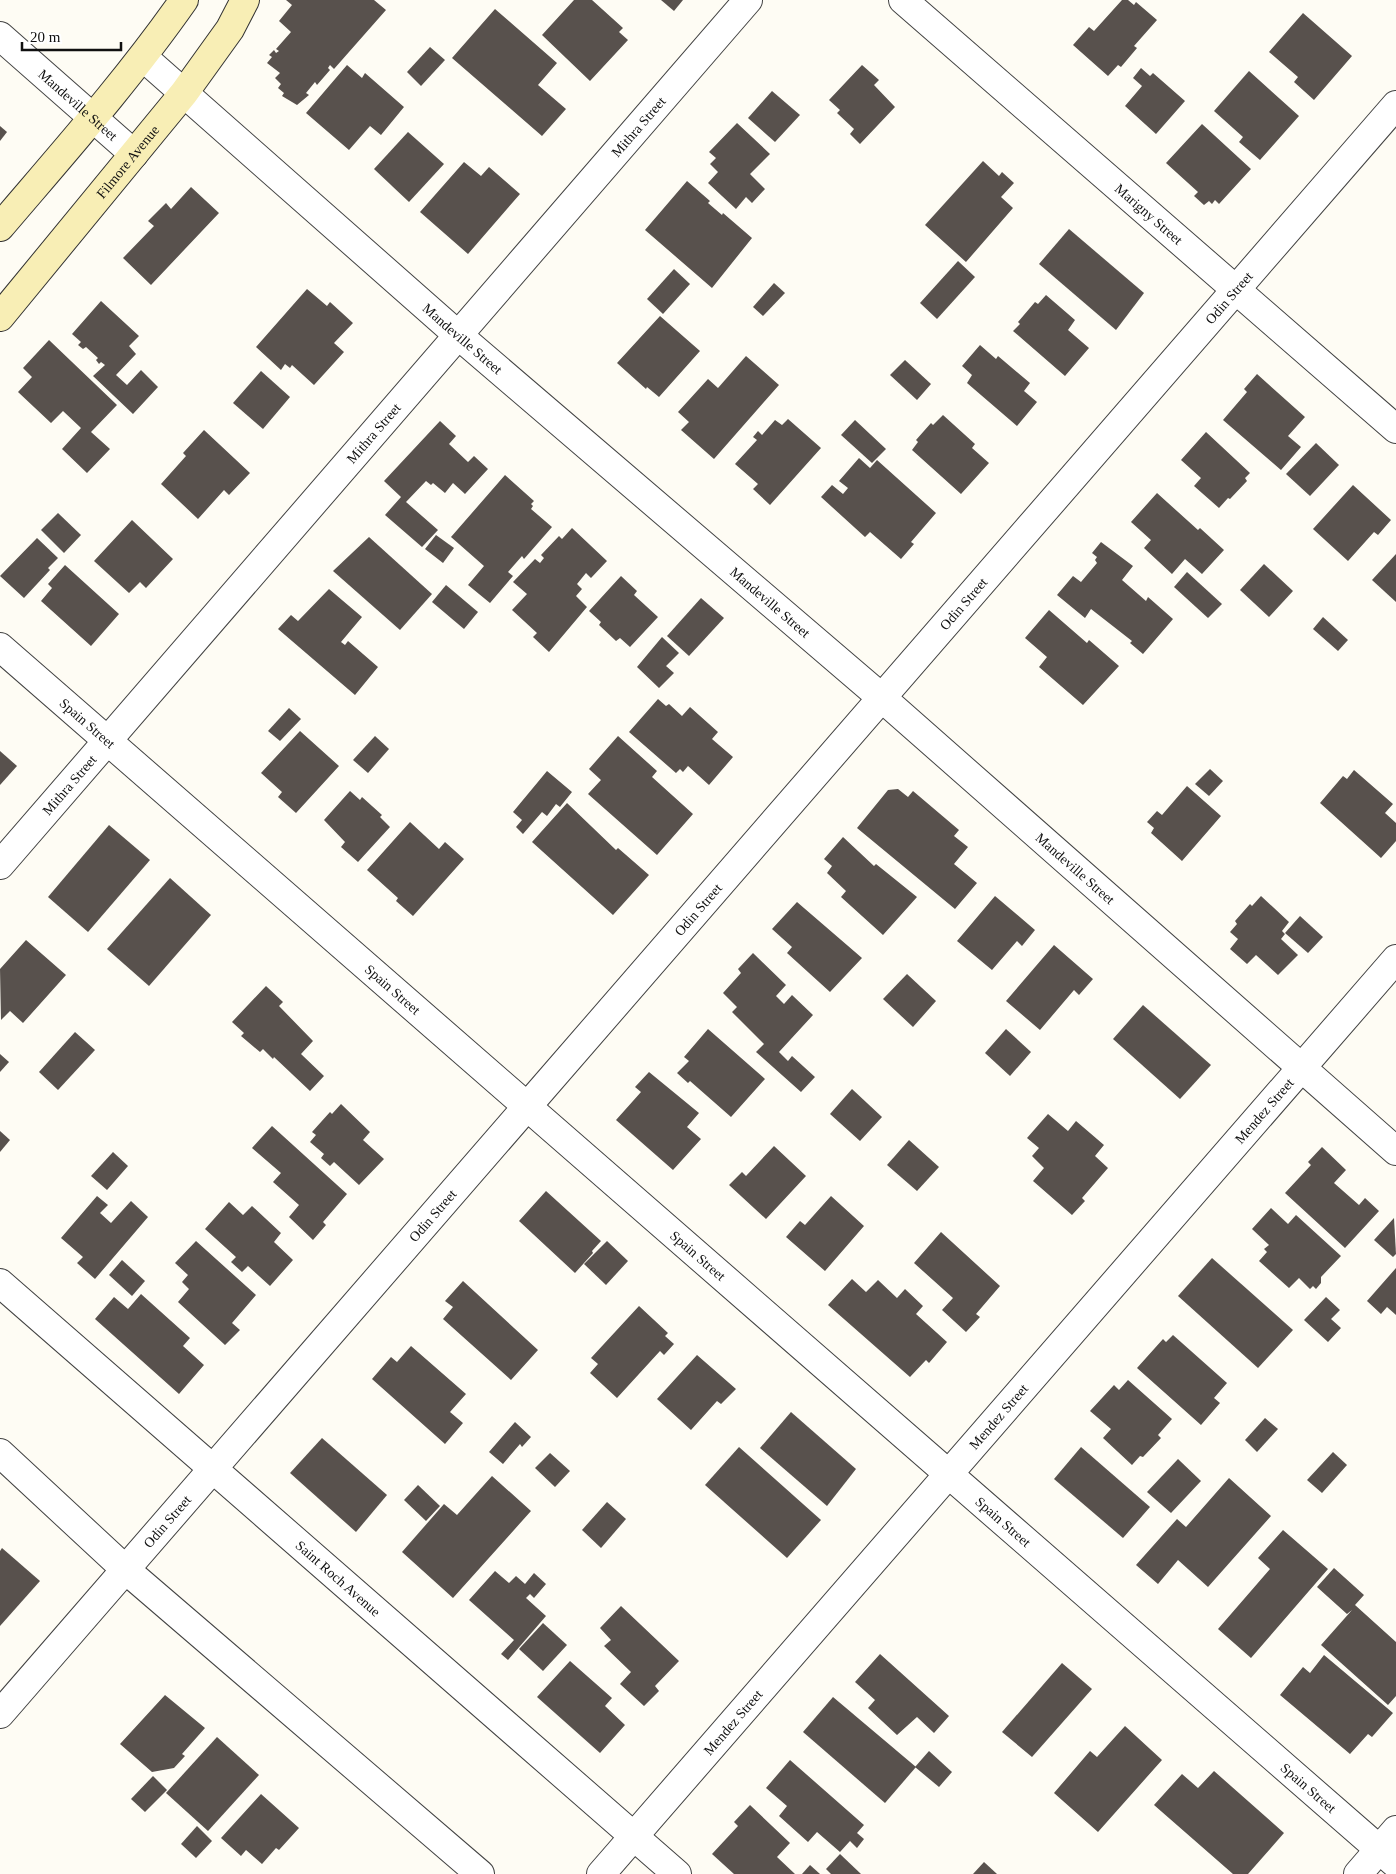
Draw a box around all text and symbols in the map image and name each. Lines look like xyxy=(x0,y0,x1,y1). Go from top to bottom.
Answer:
scale bar xyxy=(22,20,121,52)
text: 20 m xyxy=(30,29,61,45)
street label: Mandeville Street xyxy=(35,66,120,144)
street label: Mithra Street xyxy=(609,94,669,160)
street label: Filmore Avenue xyxy=(94,123,162,201)
street label: Marigny Street xyxy=(1112,181,1185,248)
street label: Odin Street xyxy=(1202,269,1256,327)
street label: Mandeville Street xyxy=(420,301,505,377)
street label: Mithra Street xyxy=(344,400,404,466)
street label: Mandeville Street xyxy=(727,564,813,641)
street label: Odin Street xyxy=(937,575,991,633)
street label: Spain Street xyxy=(57,696,118,752)
street label: Mithra Street xyxy=(40,752,100,818)
street label: Mandeville Street xyxy=(1033,830,1118,908)
street label: Odin Street xyxy=(672,881,725,939)
street label: Spain Street xyxy=(362,962,423,1018)
street label: Mendez Street xyxy=(1232,1075,1297,1147)
street label: Odin Street xyxy=(406,1187,460,1245)
street label: Spain Street xyxy=(667,1228,728,1284)
street label: Mendez Street xyxy=(967,1381,1031,1452)
street label: Odin Street xyxy=(141,1492,194,1551)
street label: Spain Street xyxy=(972,1494,1034,1550)
street label: Saint Roch Avenue xyxy=(293,1538,383,1620)
street label: Mendez Street xyxy=(701,1687,766,1758)
street label: Spain Street xyxy=(1278,1760,1339,1816)

